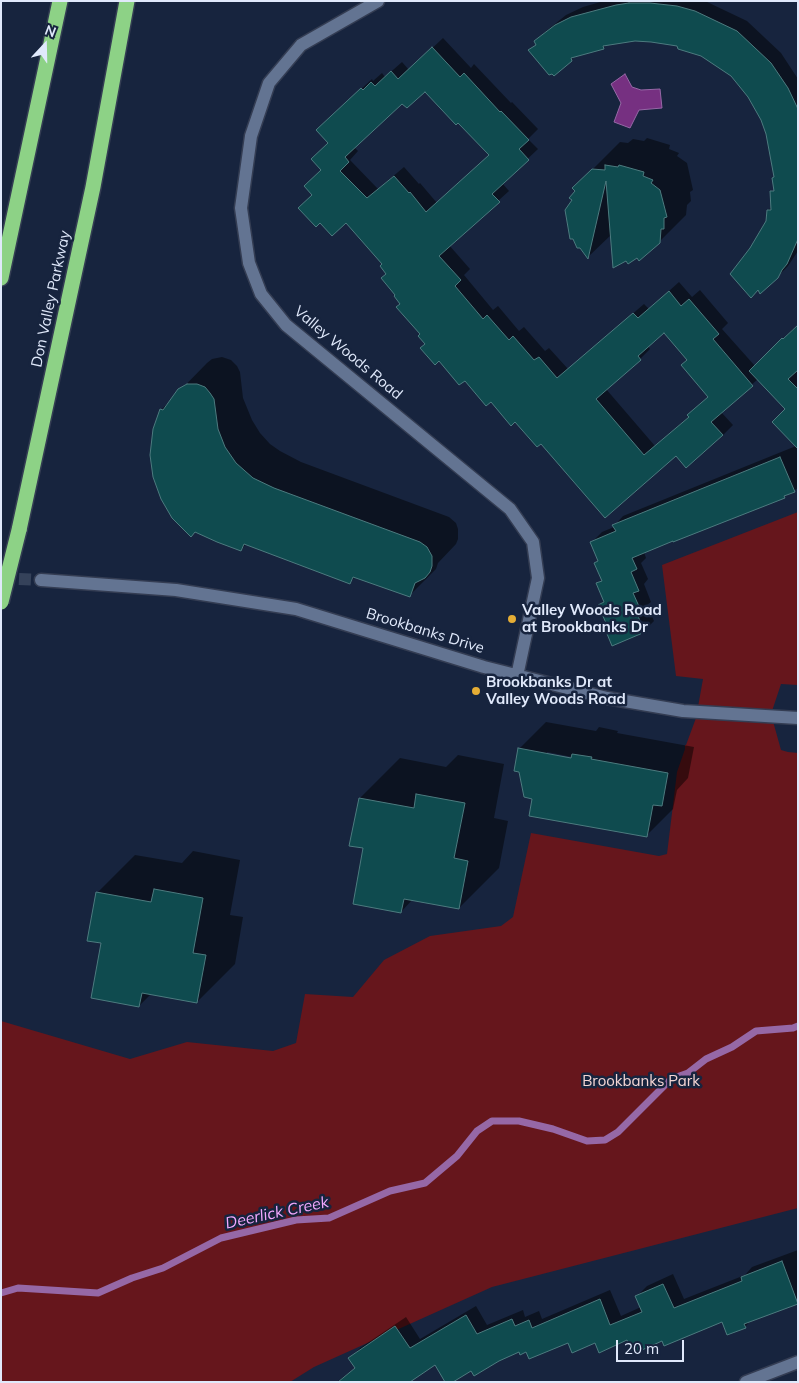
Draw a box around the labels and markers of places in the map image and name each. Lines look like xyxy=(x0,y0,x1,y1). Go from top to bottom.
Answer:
place label: Valley Woods Road at Brookbanks Dr xyxy=(522,601,662,636)
marker: Valley Woods Road at Brookbanks Dr xyxy=(506,613,518,625)
place label: Brookbanks Dr at Valley Woods Road xyxy=(486,673,626,708)
marker: Brookbanks Dr at Valley Woods Road xyxy=(470,685,482,697)

